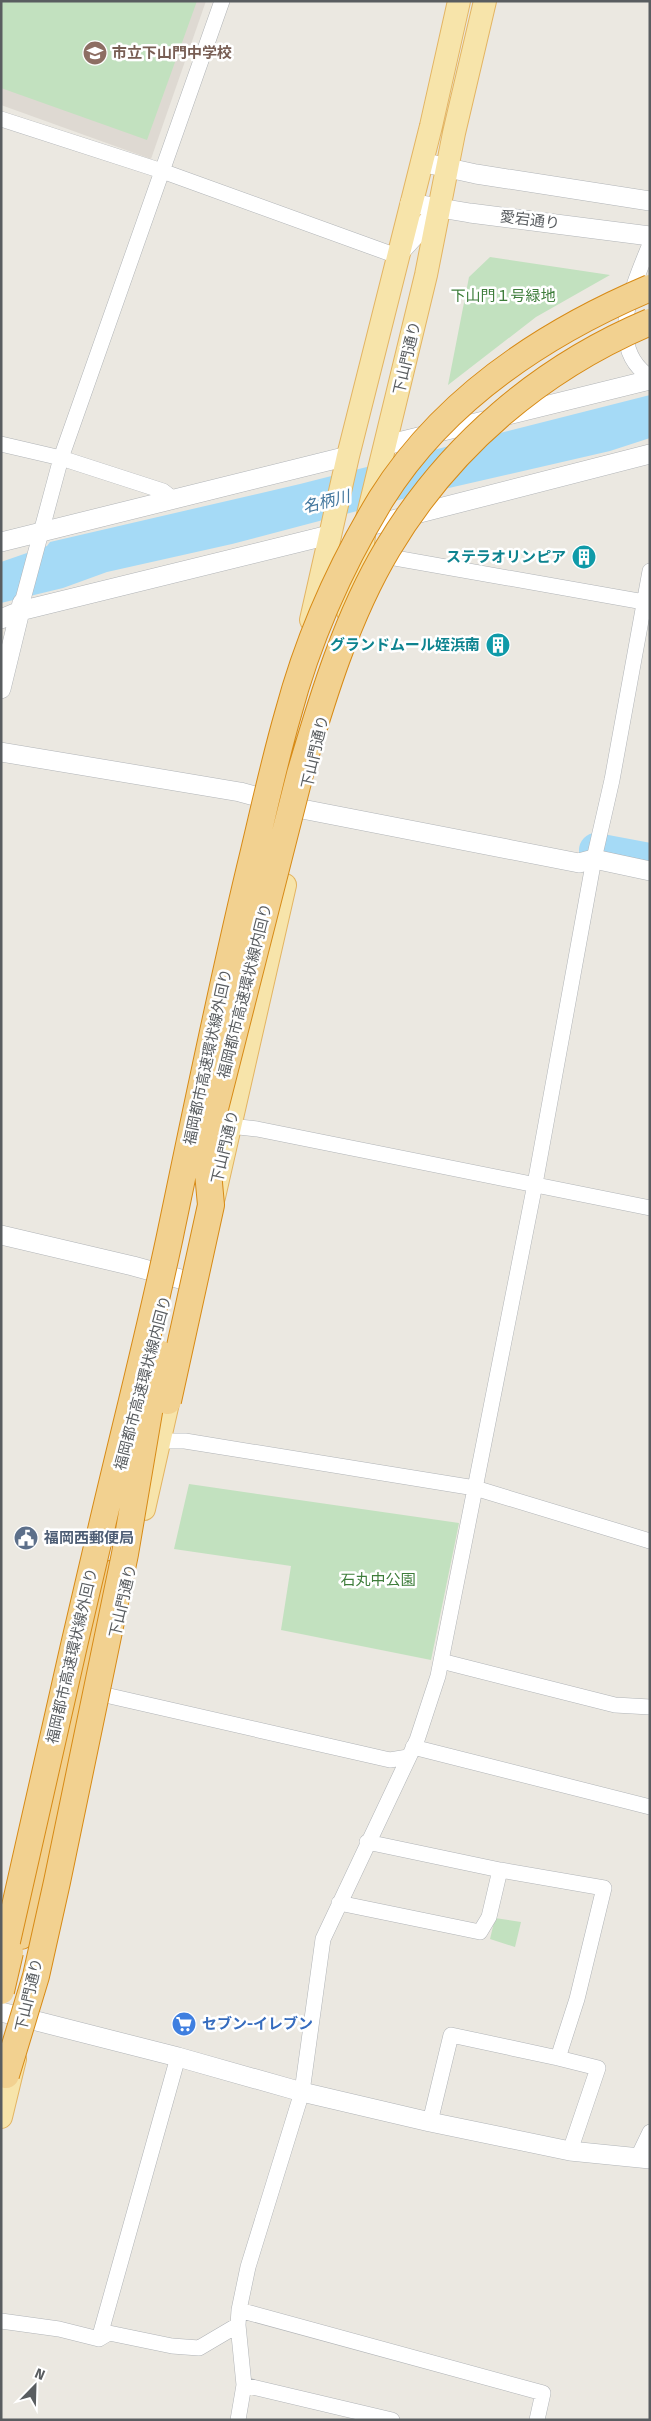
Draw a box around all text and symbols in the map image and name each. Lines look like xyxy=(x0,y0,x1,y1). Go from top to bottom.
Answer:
school or university icon: 市立下山門中学校 xyxy=(82,40,108,66)
place label: 市立下山門中学校 xyxy=(112,44,232,62)
street label: 愛宕通り xyxy=(499,207,561,233)
park label: 下山門１号緑地 xyxy=(450,287,556,305)
street label: 下山門通り xyxy=(390,319,424,397)
water label: 名柄川 xyxy=(301,486,354,517)
building icon: ステラオリンピア xyxy=(571,544,597,570)
place label: ステラオリンピア xyxy=(446,548,566,566)
building icon: グランドムール姪浜南 xyxy=(485,632,511,658)
place label: グランドムール姪浜南 xyxy=(330,636,480,654)
street label: 下山門通り xyxy=(298,713,332,791)
street label: 福岡都市高速環状線内回り xyxy=(214,901,276,1081)
street label: 福岡都市高速環状線外回り xyxy=(180,967,236,1147)
street label: 下山門通り xyxy=(208,1108,242,1186)
street label: 福岡都市高速環状線内回り xyxy=(111,1294,175,1472)
public building icon: 福岡西郵便局 xyxy=(13,1525,39,1551)
place label: 福岡西郵便局 xyxy=(43,1529,134,1547)
street label: 下山門通り xyxy=(106,1562,140,1640)
street label: 福岡都市高速環状線外回り xyxy=(43,1566,101,1746)
park label: 石丸中公園 xyxy=(340,1571,416,1589)
street label: 下山門通り xyxy=(12,1956,46,2034)
supermarket icon: セブン-イレブン xyxy=(171,2011,197,2037)
place label: セブン-イレブン xyxy=(202,2015,313,2033)
north arrow xyxy=(10,2361,60,2411)
text: N xyxy=(32,2365,47,2384)

